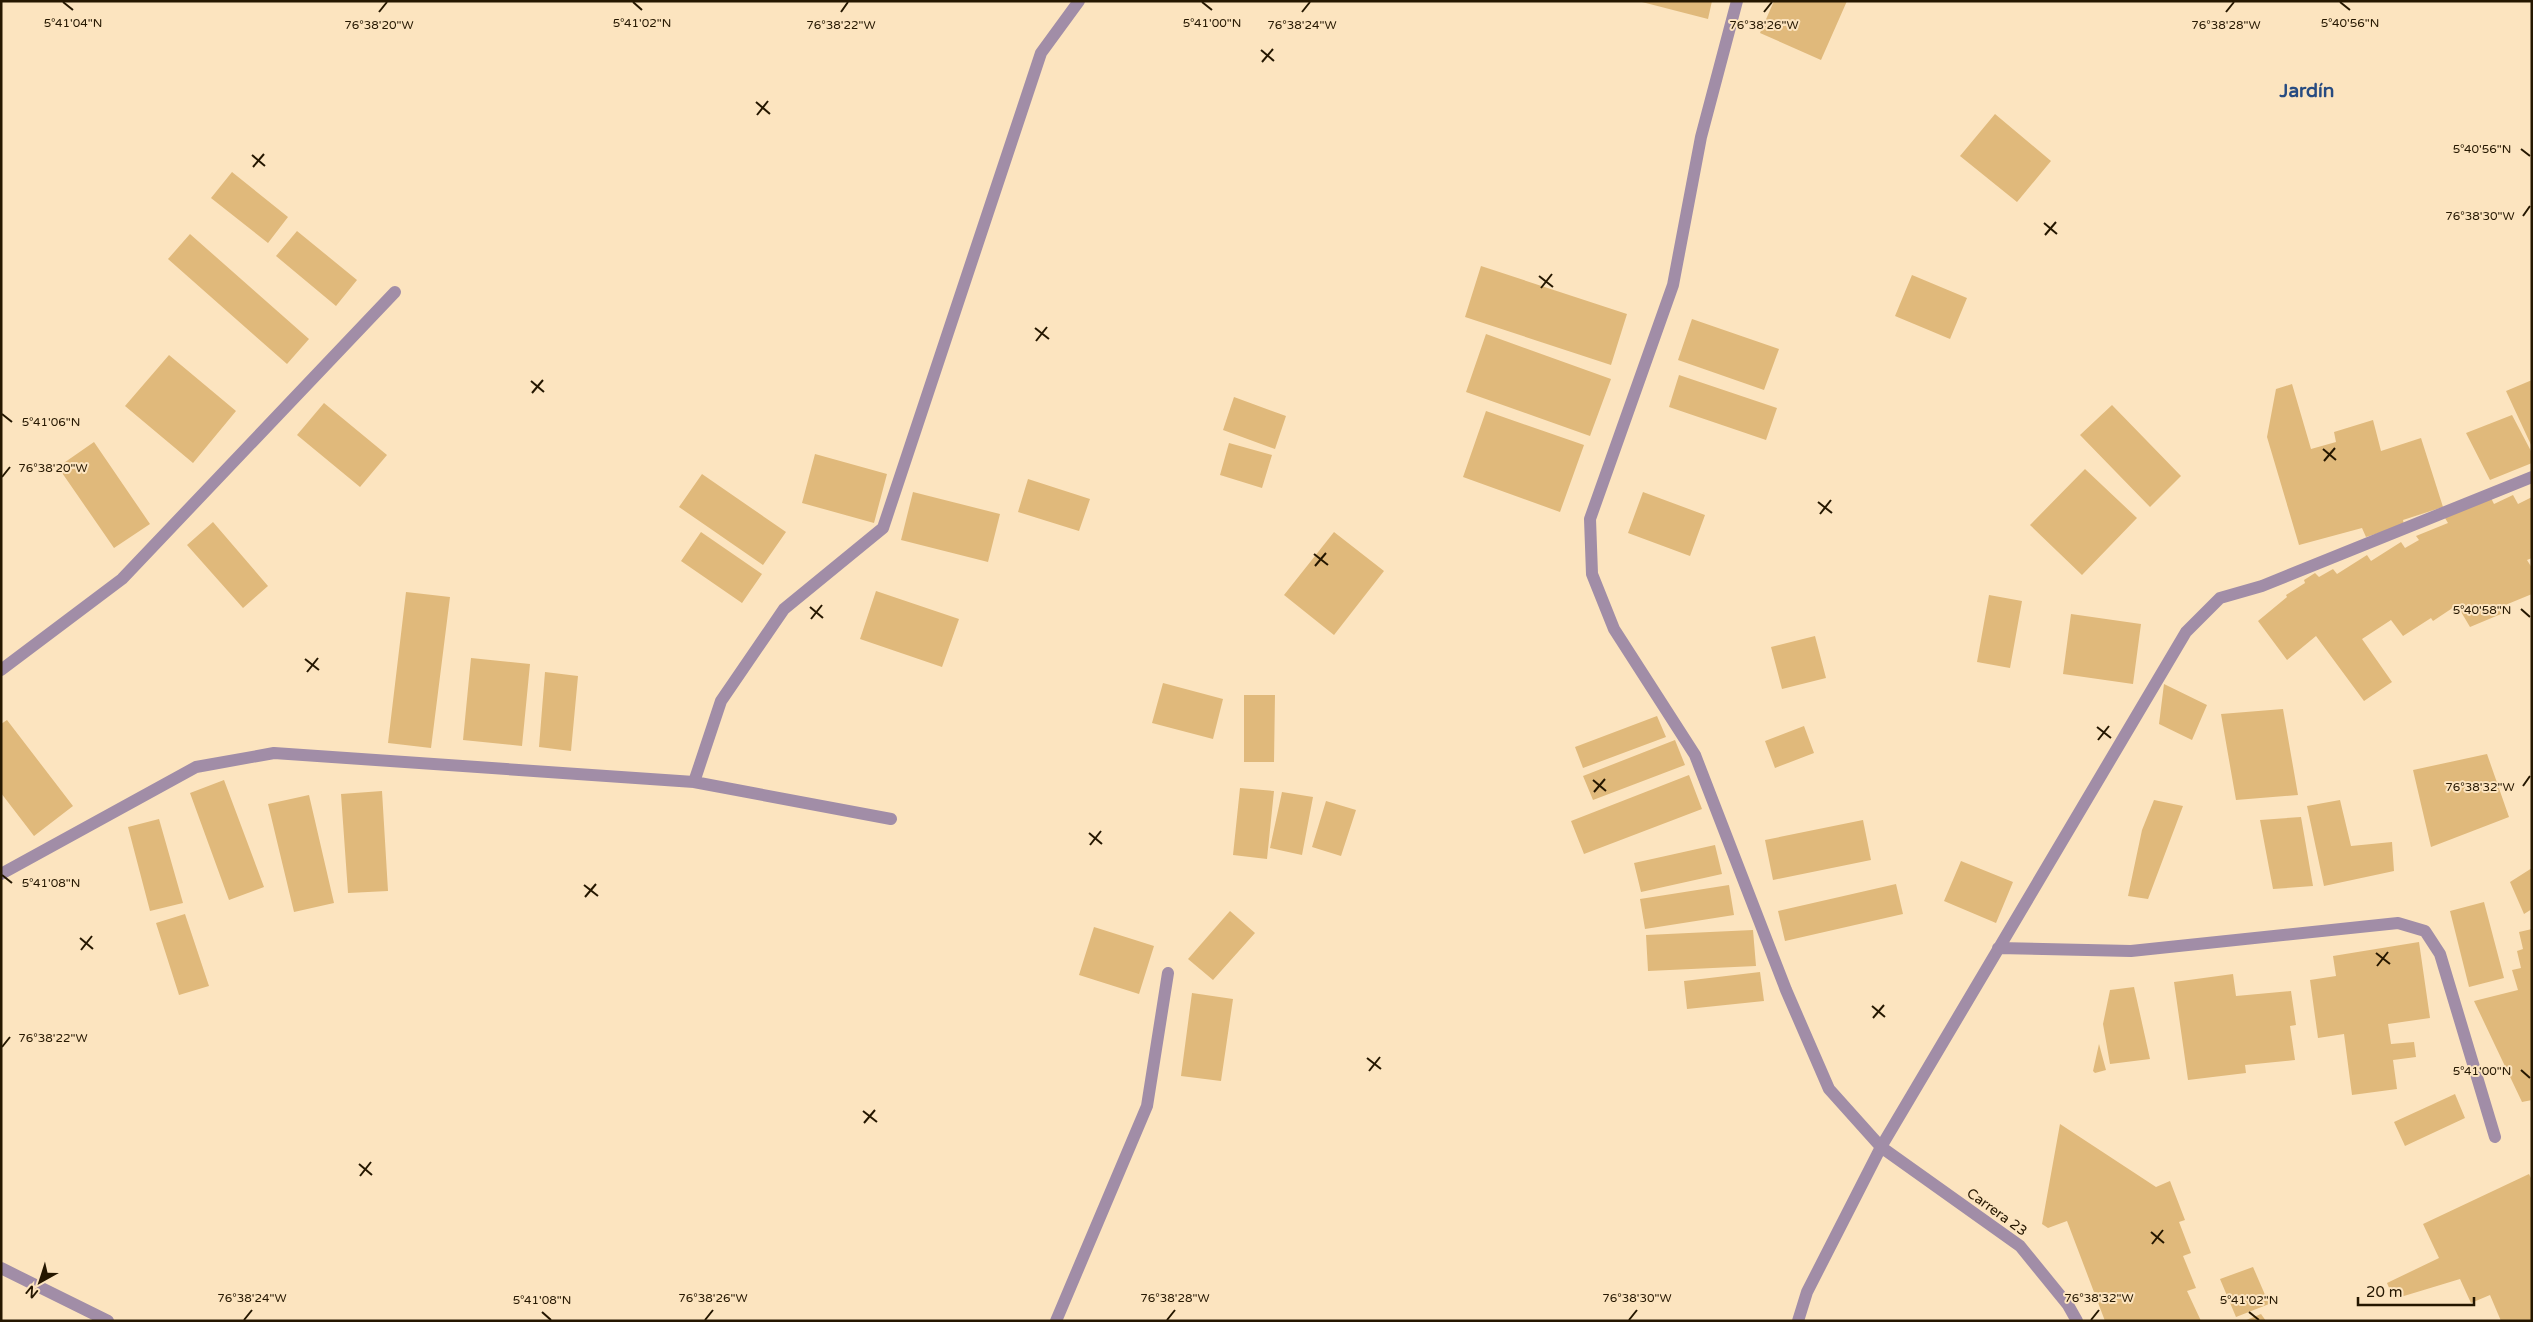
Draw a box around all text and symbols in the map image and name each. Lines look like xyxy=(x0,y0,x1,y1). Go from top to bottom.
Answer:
text: 5°41'04"N xyxy=(44,16,102,30)
text: 5°41'02"N xyxy=(613,16,671,30)
text: 5°41'00"N xyxy=(1183,16,1241,30)
text: 5°40'56"N xyxy=(2321,16,2379,30)
text: 76°38'20"W xyxy=(344,18,414,32)
text: 76°38'22"W xyxy=(806,18,876,32)
text: 76°38'24"W xyxy=(1267,18,1337,32)
text: 76°38'26"W xyxy=(1729,18,1799,32)
text: 76°38'28"W xyxy=(2191,18,2261,32)
district label: Jardín xyxy=(2279,80,2334,102)
text: 5°40'56"N xyxy=(2453,142,2511,156)
text: 76°38'30"W xyxy=(2445,209,2515,223)
text: 5°41'06"N xyxy=(22,415,80,429)
text: 76°38'20"W xyxy=(18,461,88,475)
text: 5°40'58"N xyxy=(2453,603,2511,617)
text: 76°38'32"W xyxy=(2445,780,2515,794)
text: 5°41'08"N xyxy=(22,876,80,890)
text: 76°38'22"W xyxy=(18,1031,88,1045)
text: 5°41'00"N xyxy=(2453,1064,2511,1078)
street label: Carrera 23 xyxy=(1963,1184,2031,1240)
north arrow xyxy=(15,1257,65,1307)
scale bar xyxy=(2358,1274,2474,1306)
text: N xyxy=(22,1282,42,1302)
text: 20 m xyxy=(2366,1283,2403,1301)
text: 76°38'24"W xyxy=(217,1291,287,1305)
text: 76°38'26"W xyxy=(678,1291,748,1305)
text: 76°38'28"W xyxy=(1140,1291,1210,1305)
text: 76°38'30"W xyxy=(1602,1291,1672,1305)
text: 76°38'32"W xyxy=(2064,1291,2134,1305)
text: 5°41'08"N xyxy=(513,1293,571,1307)
text: 5°41'02"N xyxy=(2220,1293,2278,1307)

